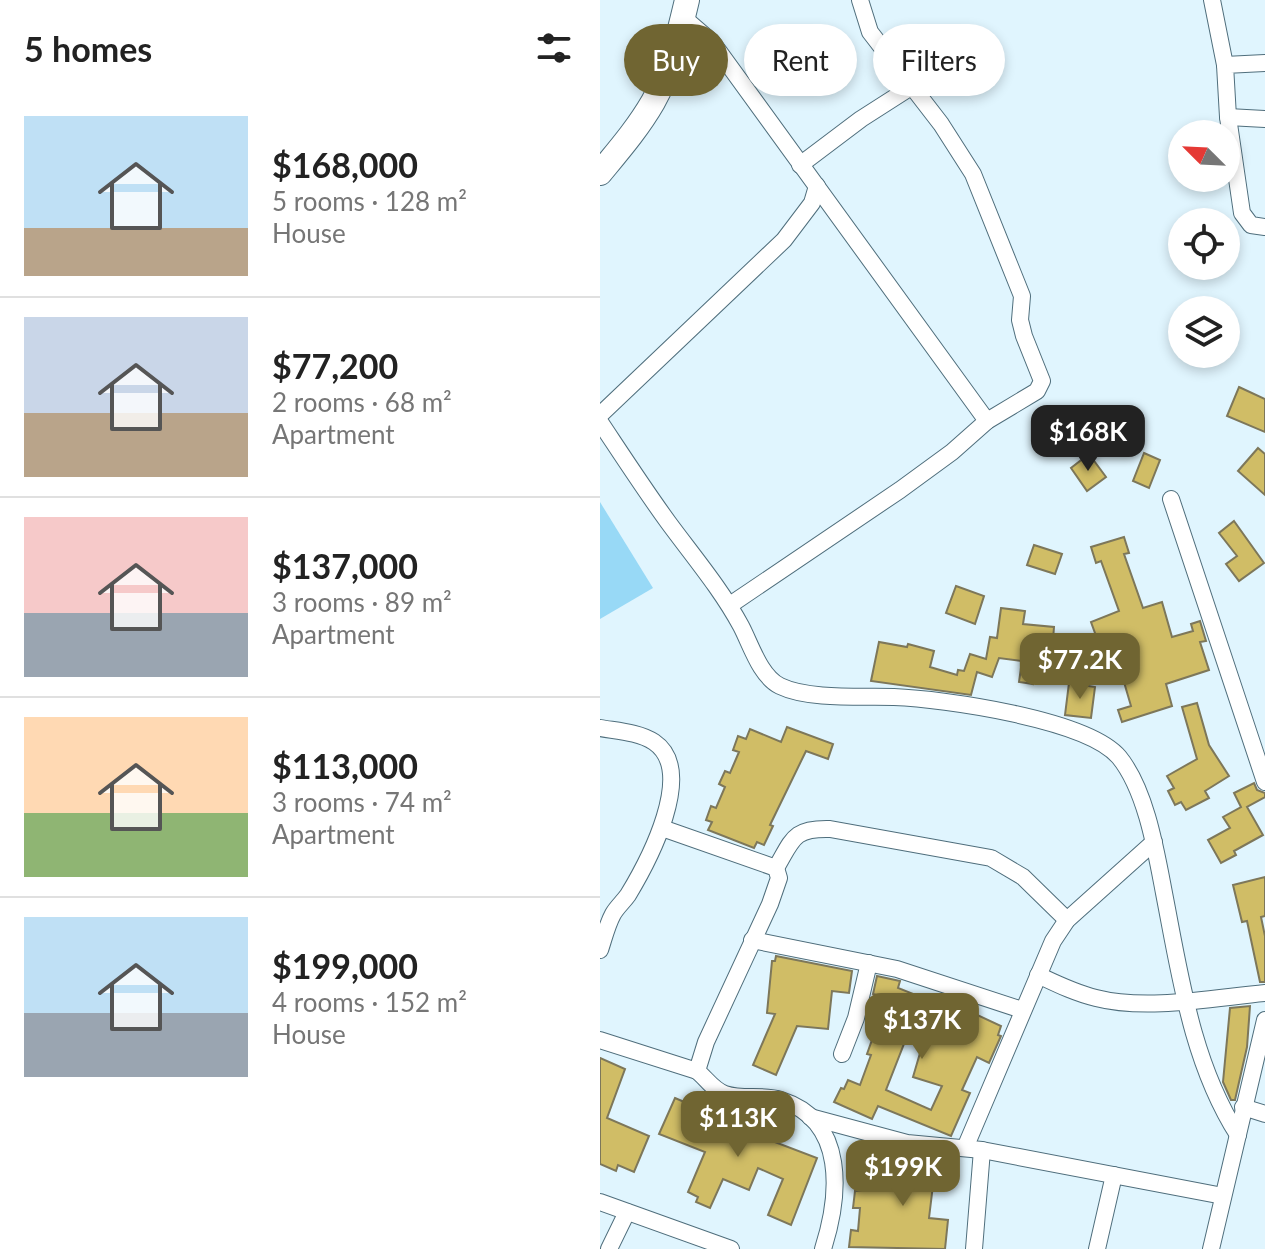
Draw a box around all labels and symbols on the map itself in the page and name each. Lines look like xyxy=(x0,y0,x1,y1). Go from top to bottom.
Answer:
north arrow xyxy=(1168,120,1240,192)
pin: $168K xyxy=(1032,405,1144,473)
pin: $77.2K xyxy=(1015,633,1145,701)
pin: $137K xyxy=(866,993,978,1061)
pin: $113K xyxy=(682,1091,794,1159)
pin: $199K xyxy=(847,1140,959,1208)

